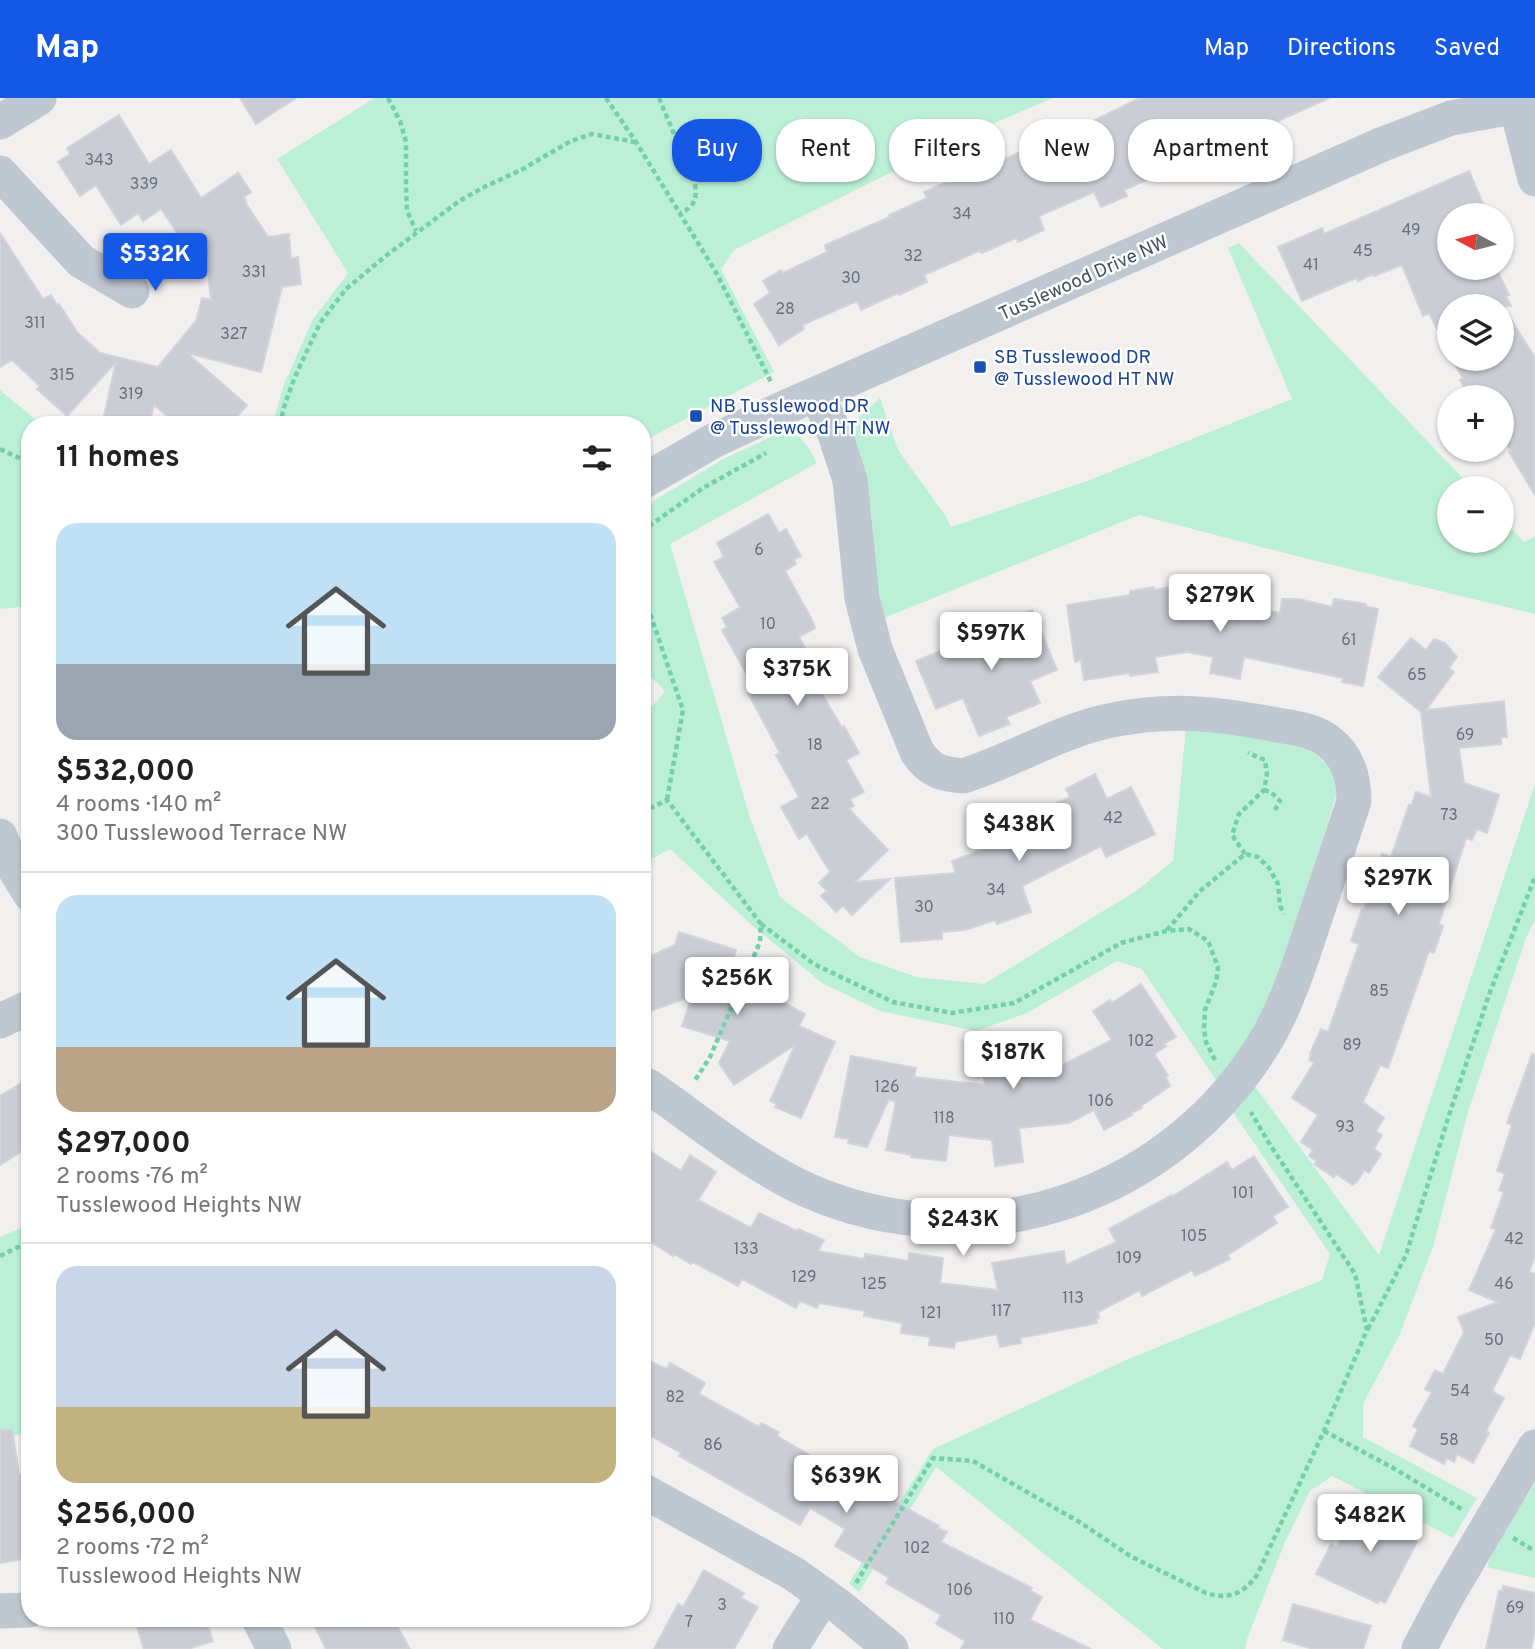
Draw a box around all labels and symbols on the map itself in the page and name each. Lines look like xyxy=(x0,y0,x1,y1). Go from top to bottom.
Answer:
house number: 343 xyxy=(84,151,114,171)
house number: 339 xyxy=(130,175,158,195)
north arrow xyxy=(1437,203,1514,280)
house number: 34 xyxy=(952,205,972,225)
house number: 49 xyxy=(1401,221,1421,241)
street label: Tusslewood Drive NW xyxy=(995,231,1172,327)
pin: $532K xyxy=(106,234,204,293)
house number: 45 xyxy=(1353,242,1373,262)
house number: 32 xyxy=(903,247,923,267)
house number: 41 xyxy=(1303,256,1319,276)
house number: 331 xyxy=(241,263,267,283)
house number: 30 xyxy=(841,269,861,289)
house number: 28 xyxy=(775,300,795,320)
house number: 311 xyxy=(24,314,46,334)
house number: 327 xyxy=(220,325,248,345)
place label: SB Tusslewood DR @ Tusslewood HT NW xyxy=(994,346,1175,392)
marker: SB Tusslewood DR @ Tusslewood HT NW xyxy=(972,359,988,375)
house number: 315 xyxy=(49,366,75,386)
house number: 319 xyxy=(118,385,144,405)
place label: NB Tusslewood DR @ Tusslewood HT NW xyxy=(710,395,891,441)
marker: NB Tusslewood DR @ Tusslewood HT NW xyxy=(688,408,704,424)
house number: 6 xyxy=(754,541,764,561)
pin: $279K xyxy=(1171,574,1269,634)
pin: $597K xyxy=(942,612,1040,672)
house number: 10 xyxy=(760,615,776,635)
house number: 61 xyxy=(1341,631,1357,651)
pin: $375K xyxy=(748,648,846,708)
house number: 65 xyxy=(1407,666,1427,686)
house number: 69 xyxy=(1456,726,1474,746)
house number: 18 xyxy=(807,736,823,756)
house number: 22 xyxy=(810,795,830,815)
pin: $438K xyxy=(970,804,1068,863)
house number: 73 xyxy=(1440,806,1458,826)
house number: 42 xyxy=(1103,809,1123,829)
pin: $297K xyxy=(1349,858,1447,917)
house number: 34 xyxy=(986,881,1006,901)
house number: 30 xyxy=(914,898,934,918)
pin: $256K xyxy=(688,958,786,1017)
house number: 85 xyxy=(1369,982,1389,1002)
pin: $187K xyxy=(964,1032,1062,1091)
house number: 102 xyxy=(1128,1032,1154,1052)
house number: 89 xyxy=(1342,1036,1362,1056)
house number: 126 xyxy=(874,1078,900,1098)
house number: 106 xyxy=(1088,1092,1114,1112)
house number: 118 xyxy=(933,1109,955,1129)
house number: 93 xyxy=(1335,1118,1355,1138)
house number: 101 xyxy=(1232,1184,1254,1204)
pin: $243K xyxy=(914,1198,1012,1258)
house number: 105 xyxy=(1181,1227,1207,1247)
house number: 42 xyxy=(1504,1230,1524,1250)
house number: 133 xyxy=(733,1240,759,1260)
house number: 109 xyxy=(1116,1249,1142,1269)
house number: 129 xyxy=(791,1268,817,1288)
house number: 125 xyxy=(861,1275,887,1295)
house number: 46 xyxy=(1494,1275,1514,1295)
house number: 113 xyxy=(1062,1289,1084,1309)
house number: 117 xyxy=(991,1302,1011,1322)
house number: 121 xyxy=(920,1304,942,1324)
house number: 50 xyxy=(1484,1331,1504,1351)
house number: 54 xyxy=(1450,1382,1470,1402)
house number: 82 xyxy=(665,1388,685,1408)
house number: 58 xyxy=(1439,1431,1459,1451)
house number: 86 xyxy=(703,1436,723,1456)
pin: $639K xyxy=(797,1456,895,1515)
pin: $482K xyxy=(1321,1494,1419,1554)
house number: 102 xyxy=(904,1539,930,1559)
house number: 106 xyxy=(947,1581,973,1601)
house number: 3 xyxy=(717,1596,727,1616)
house number: 69 xyxy=(1506,1599,1524,1619)
house number: 110 xyxy=(993,1610,1015,1630)
house number: 7 xyxy=(685,1613,693,1633)

